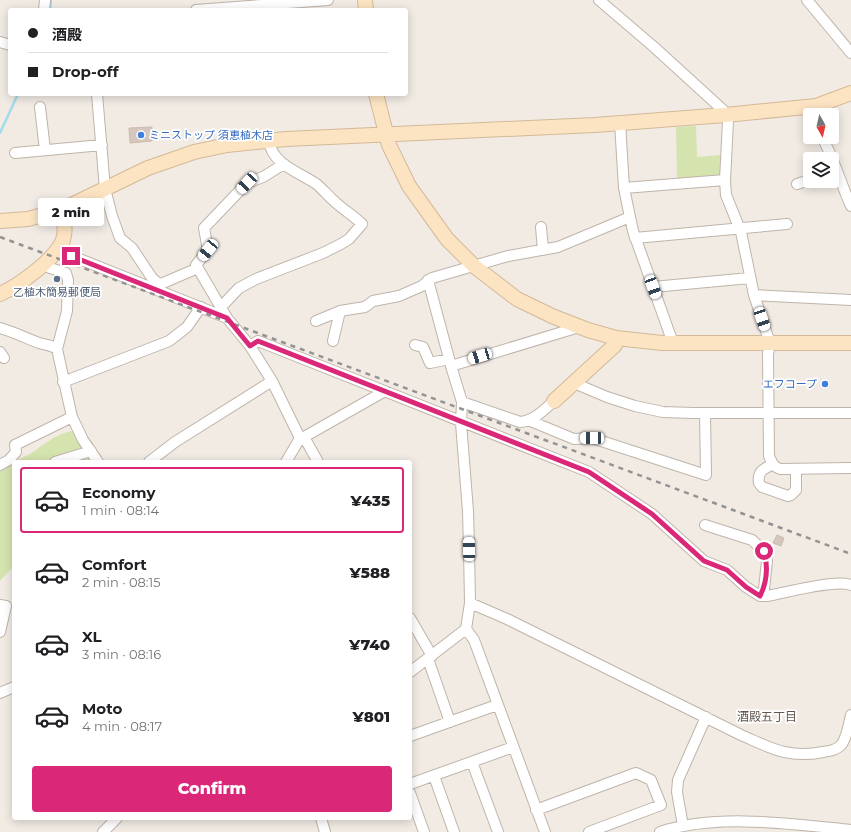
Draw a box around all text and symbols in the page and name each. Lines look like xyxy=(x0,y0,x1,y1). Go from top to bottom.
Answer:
text: 酒殿 xyxy=(52,25,82,44)
text: Drop-off xyxy=(52,62,119,81)
north arrow xyxy=(803,108,839,144)
map controls xyxy=(803,108,839,188)
place label: ミニストップ 須恵植木店 xyxy=(149,128,273,142)
marker: ミニストップ 須恵植木店 xyxy=(136,130,146,140)
button: layers xyxy=(803,152,839,188)
car xyxy=(234,170,260,196)
callout: 2 min xyxy=(38,198,104,226)
text: 2 min xyxy=(52,204,90,220)
car xyxy=(196,237,220,263)
route end xyxy=(62,247,80,265)
marker: 乙植木簡易郵便局 xyxy=(52,274,62,284)
car xyxy=(643,274,663,300)
place label: 乙植木簡易郵便局 xyxy=(13,285,101,299)
car xyxy=(752,306,772,332)
car xyxy=(467,347,493,365)
place label: エフコープ xyxy=(763,377,817,391)
marker: エフコープ xyxy=(820,379,830,389)
car xyxy=(580,432,604,444)
icon: car xyxy=(34,482,70,518)
text: Economy xyxy=(82,483,155,502)
text: ¥435 xyxy=(350,491,390,510)
text: 1 min · 08:14 xyxy=(82,502,159,518)
car xyxy=(463,537,475,561)
route start xyxy=(755,542,773,560)
icon: car xyxy=(34,554,70,590)
text: Comfort xyxy=(82,555,147,574)
text: ¥588 xyxy=(350,563,390,582)
text: 2 min · 08:15 xyxy=(82,574,161,590)
icon: car xyxy=(34,626,70,662)
text: XL xyxy=(82,627,101,646)
text: ¥740 xyxy=(349,635,390,654)
text: 3 min · 08:16 xyxy=(82,646,161,662)
icon: car xyxy=(34,698,70,734)
text: Moto xyxy=(82,699,122,718)
text: ¥801 xyxy=(353,707,390,726)
district label: 酒殿五丁目 xyxy=(737,709,797,724)
text: 4 min · 08:17 xyxy=(82,718,162,734)
button: Confirm xyxy=(32,766,392,812)

